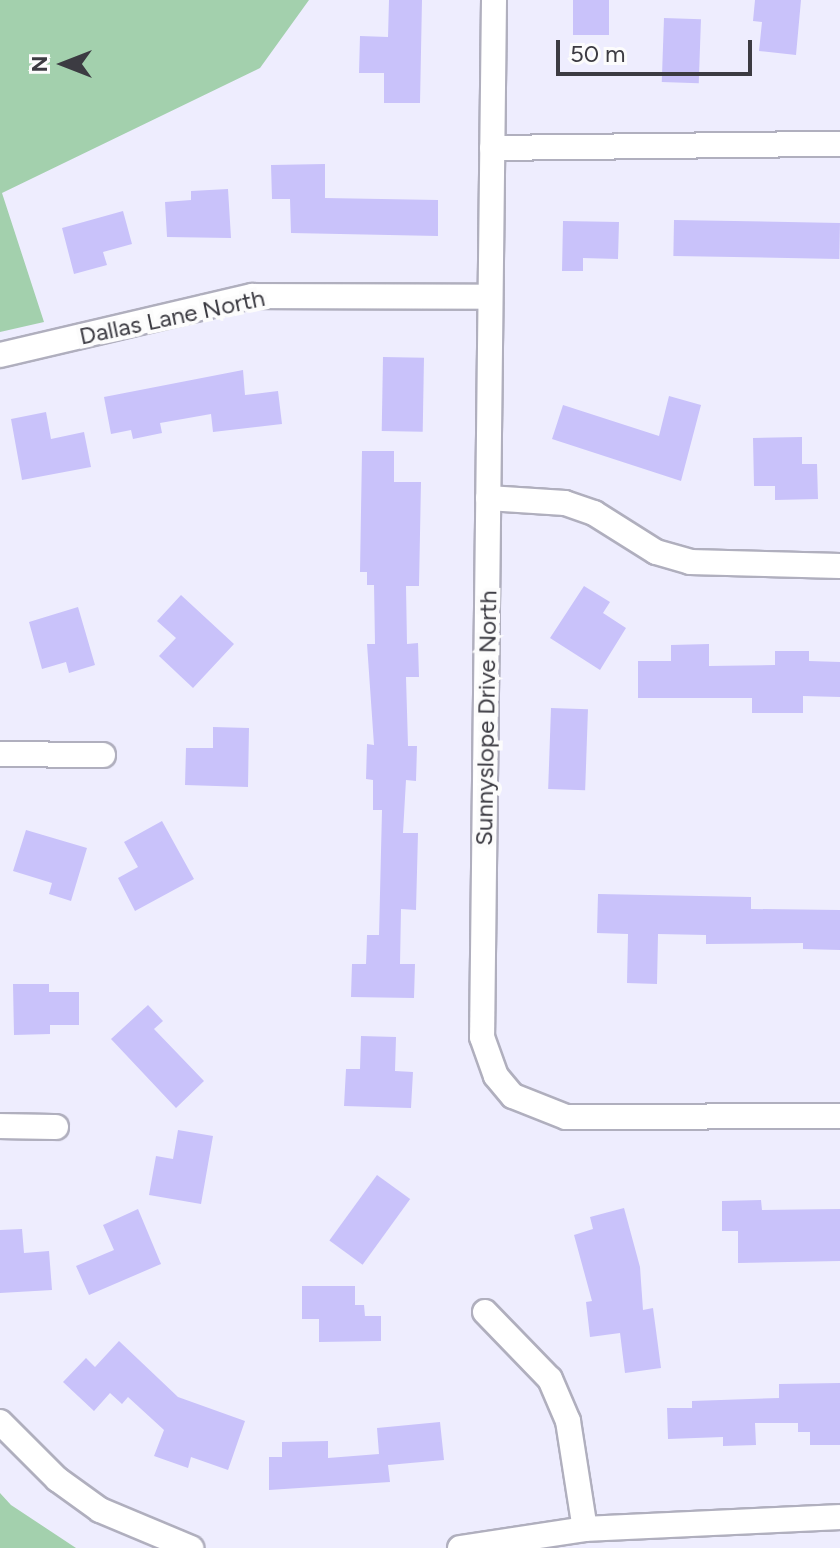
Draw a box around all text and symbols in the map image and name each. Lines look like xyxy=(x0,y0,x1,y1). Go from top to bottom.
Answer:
north arrow xyxy=(24,24,104,104)
scale bar xyxy=(560,24,756,74)
text: 50 m xyxy=(570,39,626,68)
text: N xyxy=(26,56,53,73)
street label: Dallas Lane North xyxy=(77,283,267,351)
street label: Sunnyslope Drive North xyxy=(469,590,503,846)

